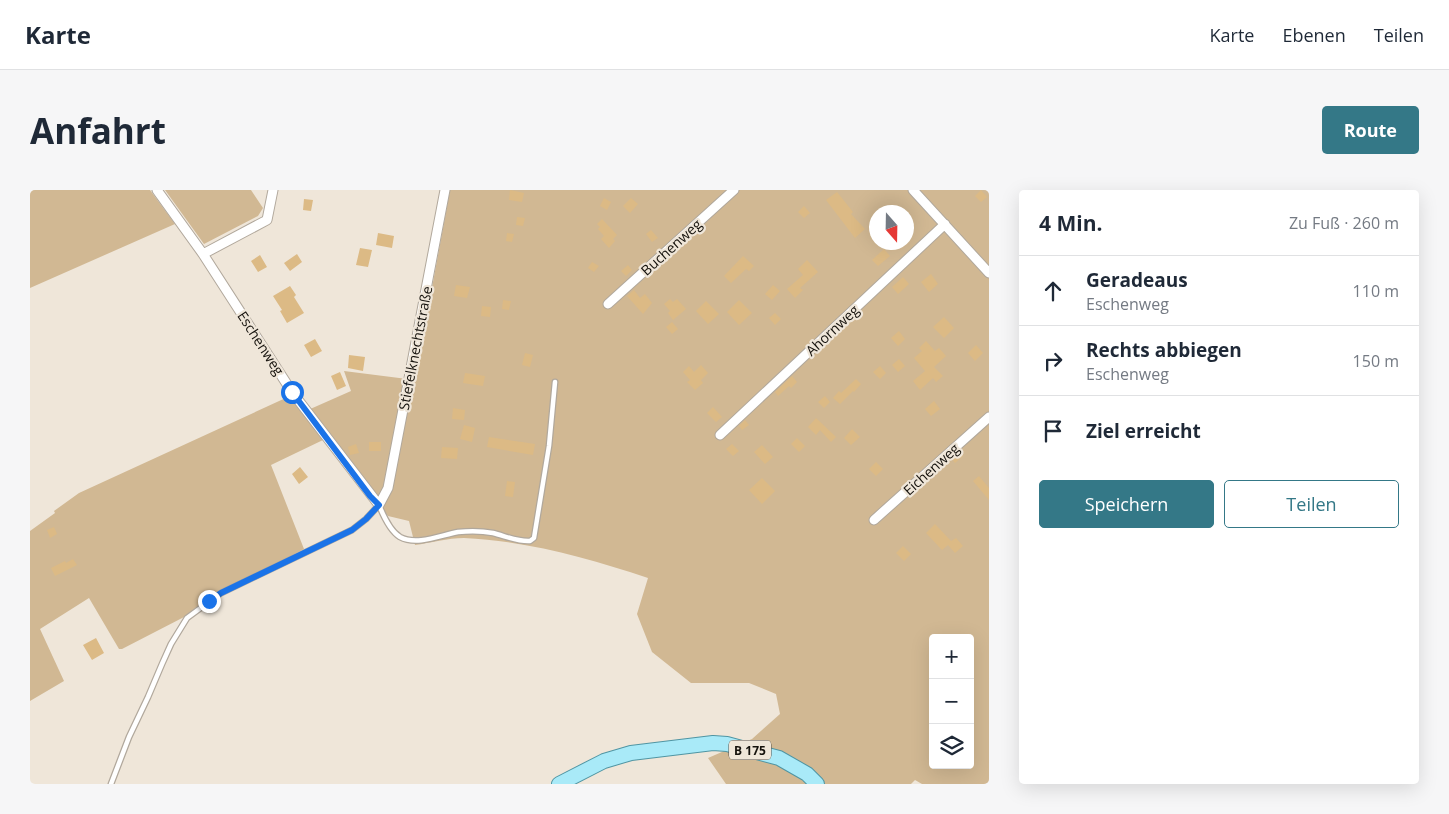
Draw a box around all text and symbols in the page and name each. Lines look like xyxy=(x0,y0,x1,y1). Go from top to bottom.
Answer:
text: Karte xyxy=(25,18,91,51)
text: Karte xyxy=(1210,23,1254,47)
text: Ebenen xyxy=(1282,23,1346,47)
text: Teilen xyxy=(1374,23,1424,47)
button: Route xyxy=(1322,106,1419,154)
text: Anfahrt xyxy=(30,107,166,154)
north arrow xyxy=(869,205,914,250)
text: 4 Min. xyxy=(1039,209,1102,237)
text: Zu Fuß · 260 m xyxy=(1289,212,1399,234)
street label: Buchenweg xyxy=(637,214,706,279)
text: Geradeaus xyxy=(1086,267,1188,293)
icon: ahead xyxy=(1039,277,1067,305)
text: 110 m xyxy=(1353,280,1399,302)
street label: Stiefelknechtstraße xyxy=(394,284,436,412)
text: Eschenweg xyxy=(1086,293,1169,315)
street label: Ahornweg xyxy=(801,300,863,360)
street label: Eschenweg xyxy=(233,307,289,379)
text: Rechts abbiegen xyxy=(1086,337,1242,363)
icon: right xyxy=(1039,347,1067,375)
text: 150 m xyxy=(1353,350,1399,372)
text: Eschenweg xyxy=(1086,363,1169,385)
route start xyxy=(281,381,304,404)
icon: arrive xyxy=(1039,417,1067,445)
text: Ziel erreicht xyxy=(1086,418,1201,444)
street label: Eichenweg xyxy=(899,438,963,499)
button: Speichern xyxy=(1039,480,1214,528)
button: Teilen xyxy=(1224,480,1399,528)
route end xyxy=(198,590,221,613)
map controls xyxy=(929,634,974,769)
button: + xyxy=(929,634,974,679)
button: − xyxy=(929,679,974,724)
button: layers xyxy=(929,724,974,769)
road number: B 175 xyxy=(729,740,771,760)

